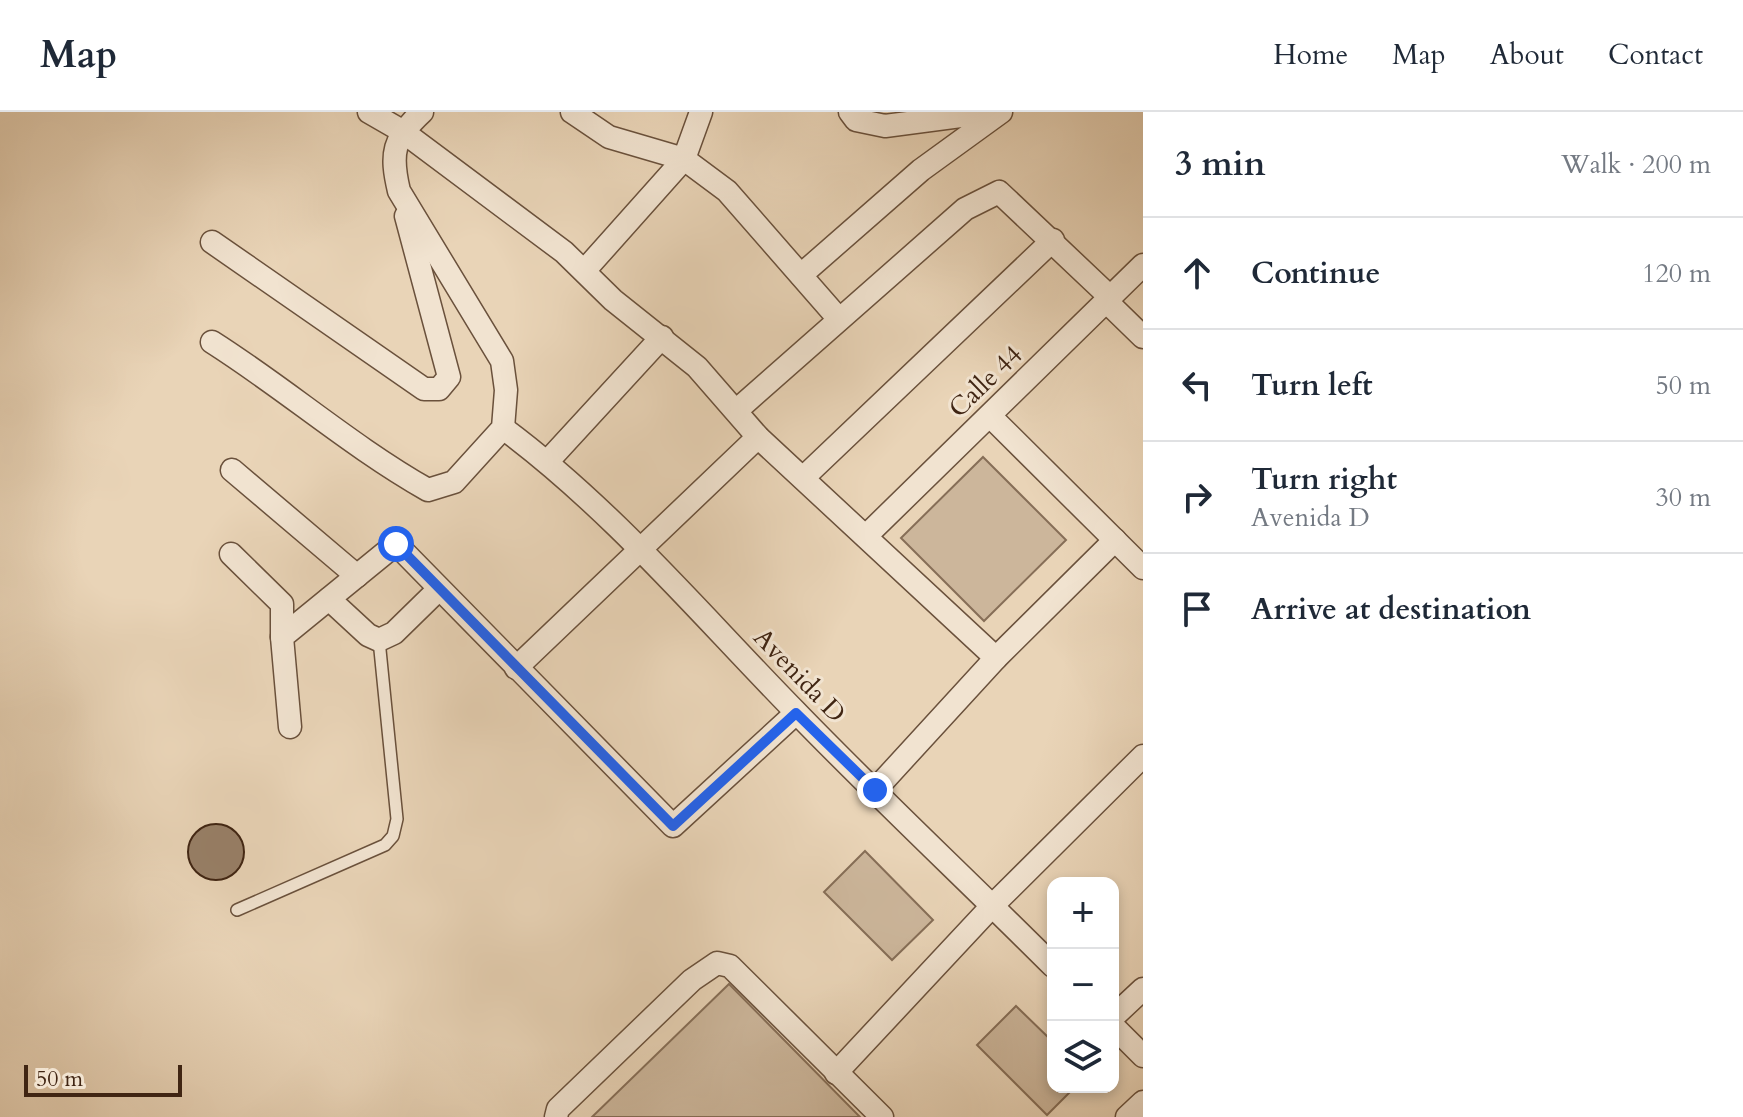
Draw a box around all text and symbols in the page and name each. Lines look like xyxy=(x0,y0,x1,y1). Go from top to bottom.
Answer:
text: Map xyxy=(40,29,117,81)
text: Home xyxy=(1273,36,1348,74)
text: Map xyxy=(1392,36,1446,74)
text: About xyxy=(1490,36,1564,74)
text: Contact xyxy=(1608,36,1703,74)
text: 3 min xyxy=(1175,141,1266,187)
text: Walk · 200 m xyxy=(1561,147,1711,182)
icon: ahead xyxy=(1175,251,1219,295)
text: Continue xyxy=(1251,253,1380,294)
text: 120 m xyxy=(1642,256,1711,291)
street label: Calle 44 xyxy=(941,338,1030,425)
icon: left xyxy=(1175,363,1219,407)
text: Turn left xyxy=(1251,365,1373,406)
text: 50 m xyxy=(1655,368,1711,403)
text: Turn right xyxy=(1251,459,1397,500)
icon: right xyxy=(1175,475,1219,519)
text: 30 m xyxy=(1655,480,1711,515)
text: Avenida D xyxy=(1251,500,1370,535)
route start xyxy=(378,526,414,562)
icon: arrive xyxy=(1175,587,1219,631)
text: Arrive at destination xyxy=(1251,589,1531,630)
street label: Avenida D xyxy=(746,620,853,730)
route end xyxy=(857,772,893,808)
map controls xyxy=(1047,877,1119,1093)
button: + xyxy=(1047,877,1119,949)
button: − xyxy=(1047,949,1119,1021)
button: layers xyxy=(1047,1021,1119,1093)
scale bar xyxy=(24,1061,182,1097)
text: 50 m xyxy=(36,1064,83,1094)

